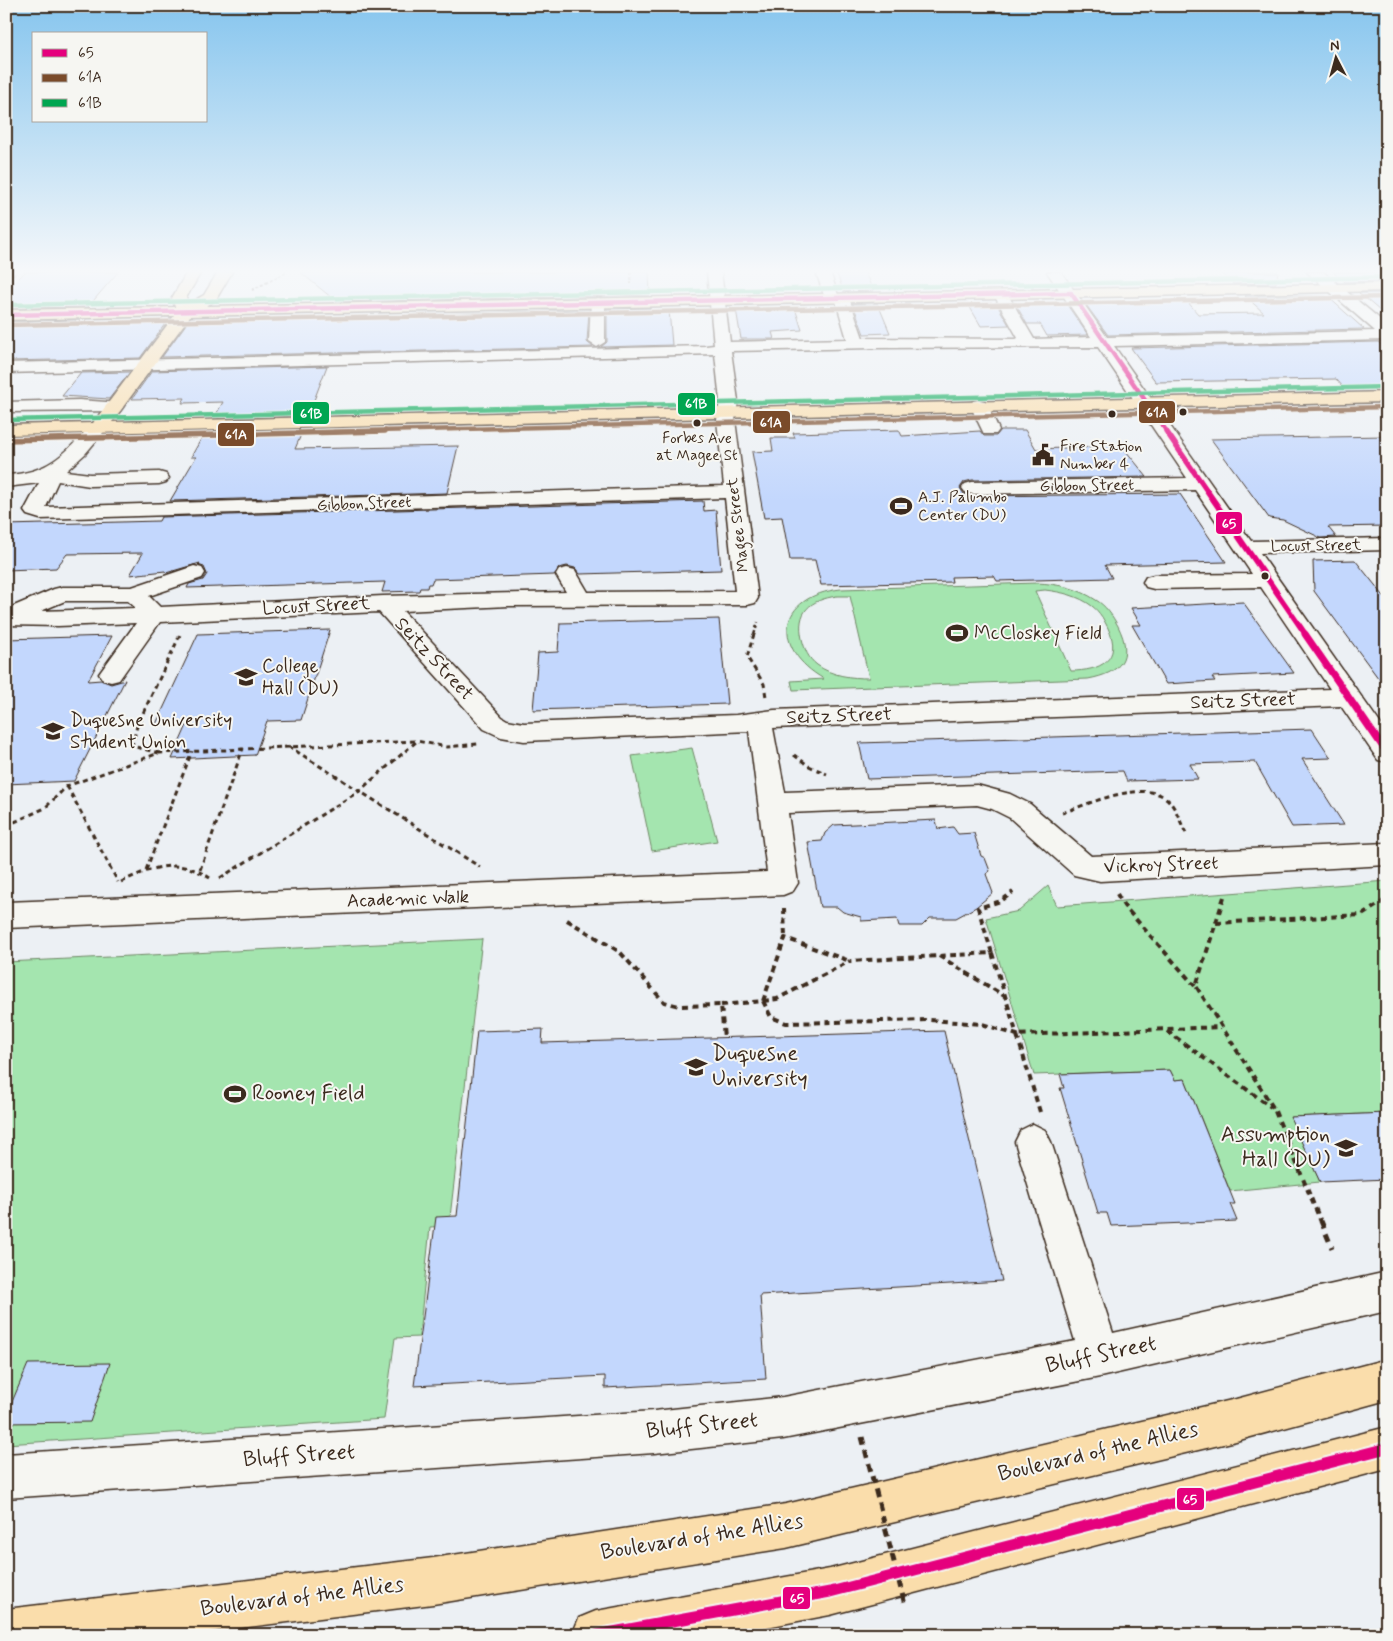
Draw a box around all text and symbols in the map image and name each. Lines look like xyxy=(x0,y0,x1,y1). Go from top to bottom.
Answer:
legend xyxy=(32,32,208,122)
north arrow xyxy=(1310,32,1360,82)
text: N xyxy=(1329,37,1340,56)
text: 65 xyxy=(78,44,94,64)
text: 61A xyxy=(78,68,102,88)
text: 61B xyxy=(78,94,102,114)
line badge: 61B xyxy=(677,392,716,416)
text: 61B xyxy=(685,395,707,413)
line badge: 61A xyxy=(1138,400,1176,424)
line badge: 61B xyxy=(292,401,330,425)
text: 61A xyxy=(1146,404,1168,422)
text: 61B xyxy=(300,405,322,423)
unlabelled marker xyxy=(1178,407,1188,417)
unlabelled marker xyxy=(1107,409,1117,419)
line badge: 61A xyxy=(752,410,791,434)
text: 61A xyxy=(760,414,782,432)
marker: Forbes Ave at Magee St xyxy=(692,418,702,428)
line badge: 61A xyxy=(217,422,255,447)
text: 61A xyxy=(225,426,247,444)
place label: Forbes Ave at Magee St xyxy=(656,429,738,467)
place label: Fire Station Number 4 xyxy=(1060,436,1142,475)
public building icon: Fire Station Number 4 xyxy=(1030,442,1056,468)
street label: Gibbon Street xyxy=(1040,475,1134,497)
street label: Magee Street xyxy=(722,476,755,573)
place label: A.J. Palumbo Center (DU) xyxy=(918,487,1007,526)
street label: Gibbon Street xyxy=(316,492,412,516)
sports icon: A.J. Palumbo Center (DU) xyxy=(888,493,914,519)
line badge: 65 xyxy=(1215,511,1243,535)
text: 65 xyxy=(1222,515,1237,533)
street label: Locust Street xyxy=(1270,535,1362,557)
unlabelled marker xyxy=(1260,571,1270,581)
street label: Locust Street xyxy=(262,591,370,621)
street label: Seitz Street xyxy=(389,612,479,706)
sports icon: McCloskey Field xyxy=(944,620,970,646)
place label: McCloskey Field xyxy=(974,621,1102,647)
place label: College Hall (DU) xyxy=(262,654,338,701)
school or university icon: College Hall (DU) xyxy=(233,664,259,690)
street label: Seitz Street xyxy=(1190,687,1296,715)
street label: Seitz Street xyxy=(786,702,892,730)
place label: Duquesne University Student Union xyxy=(70,708,232,755)
school or university icon: Duquesne University Student Union xyxy=(40,718,66,744)
street label: Vickroy Street xyxy=(1103,850,1219,881)
street label: Academic Walk xyxy=(346,884,470,914)
place label: Duquesne University xyxy=(712,1040,808,1093)
school or university icon: Duquesne University xyxy=(683,1054,709,1080)
place label: Rooney Field xyxy=(252,1080,365,1108)
sports icon: Rooney Field xyxy=(222,1081,248,1107)
place label: Assumption Hall (DU) xyxy=(1221,1121,1330,1174)
school or university icon: Assumption Hall (DU) xyxy=(1333,1135,1359,1161)
street label: Bluff Street xyxy=(1043,1330,1159,1380)
street label: Bluff Street xyxy=(645,1406,759,1446)
street label: Boulevard of the Allies xyxy=(995,1415,1201,1489)
street label: Bluff Street xyxy=(242,1438,356,1474)
line badge: 65 xyxy=(1176,1487,1205,1511)
text: 65 xyxy=(1183,1491,1198,1509)
street label: Boulevard of the Allies xyxy=(599,1507,806,1567)
street label: Boulevard of the Allies xyxy=(199,1571,406,1623)
line badge: 65 xyxy=(782,1586,811,1610)
text: 65 xyxy=(790,1590,805,1608)

